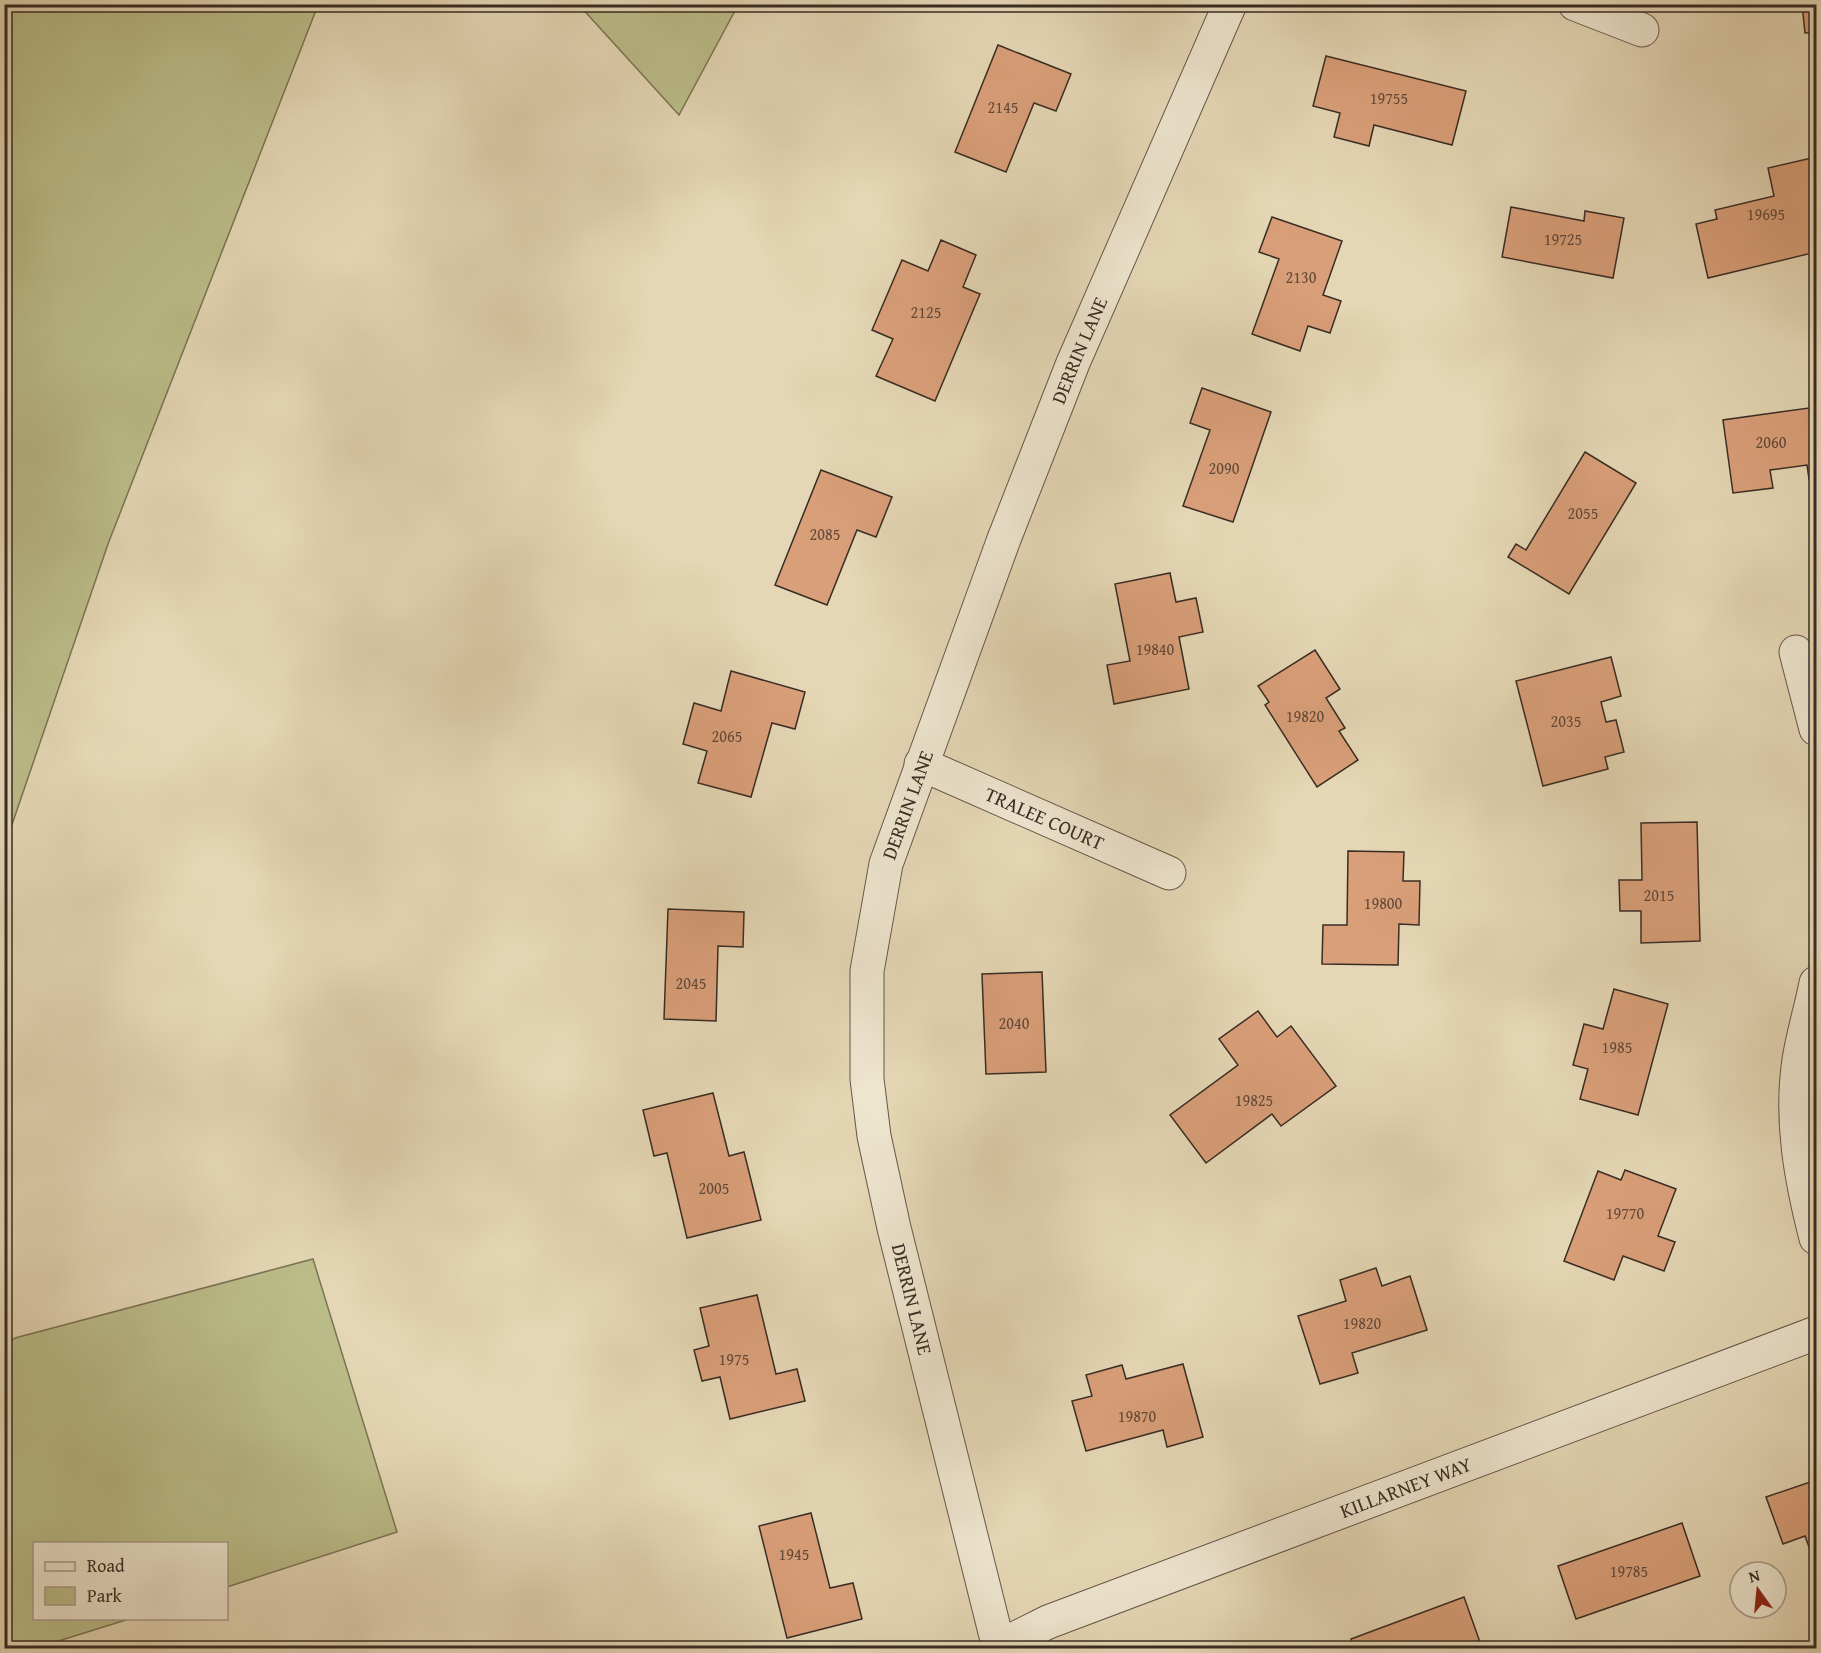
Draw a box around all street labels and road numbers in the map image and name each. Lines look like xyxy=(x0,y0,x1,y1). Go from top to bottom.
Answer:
street label: DERRIN LANE xyxy=(1043,292,1114,408)
street label: DERRIN LANE xyxy=(874,746,940,863)
street label: TRALEE COURT xyxy=(980,779,1109,857)
street label: DERRIN LANE xyxy=(885,1240,940,1358)
street label: KILLARNEY WAY xyxy=(1335,1449,1475,1525)

